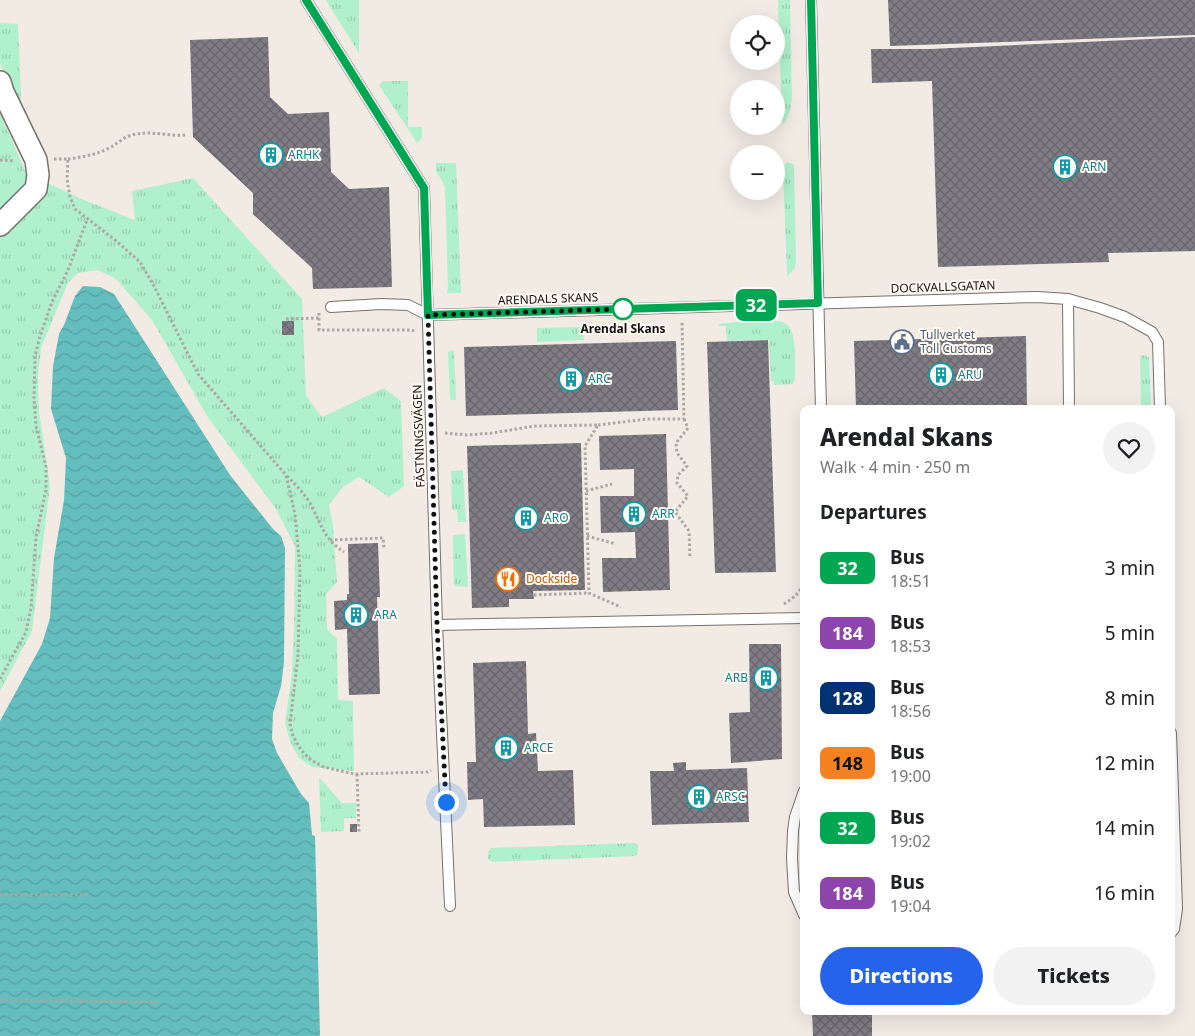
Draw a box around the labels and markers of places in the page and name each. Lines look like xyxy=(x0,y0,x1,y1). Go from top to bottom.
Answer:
building icon: ARHK xyxy=(258,142,284,168)
place label: ARHK xyxy=(288,146,320,163)
building icon: ARN xyxy=(1052,154,1078,180)
place label: ARN xyxy=(1082,158,1106,175)
marker: Arendal Skans xyxy=(612,298,634,320)
place label: Arendal Skans xyxy=(581,320,665,337)
place label: Tullverket Toll Customs xyxy=(920,326,992,357)
public building icon: Tullverket Toll Customs xyxy=(889,329,915,355)
building icon: ARU xyxy=(928,362,954,388)
building icon: ARC xyxy=(558,366,584,392)
place label: ARU xyxy=(958,366,982,383)
place label: ARC xyxy=(588,370,611,387)
building icon: ARR xyxy=(621,501,647,527)
building icon: ARO xyxy=(513,505,539,531)
place label: ARR xyxy=(652,505,675,522)
place label: ARO xyxy=(544,509,569,526)
restaurant icon: Dockside xyxy=(495,566,521,592)
place label: Dockside xyxy=(526,570,577,587)
building icon: ARA xyxy=(343,602,369,628)
place label: ARA xyxy=(374,606,397,623)
building icon: ARB xyxy=(753,665,779,691)
place label: ARB xyxy=(725,669,748,686)
building icon: ARCE xyxy=(493,735,519,761)
place label: ARCE xyxy=(524,739,553,756)
building icon: ARSC xyxy=(686,784,712,810)
place label: ARSC xyxy=(716,788,746,805)

